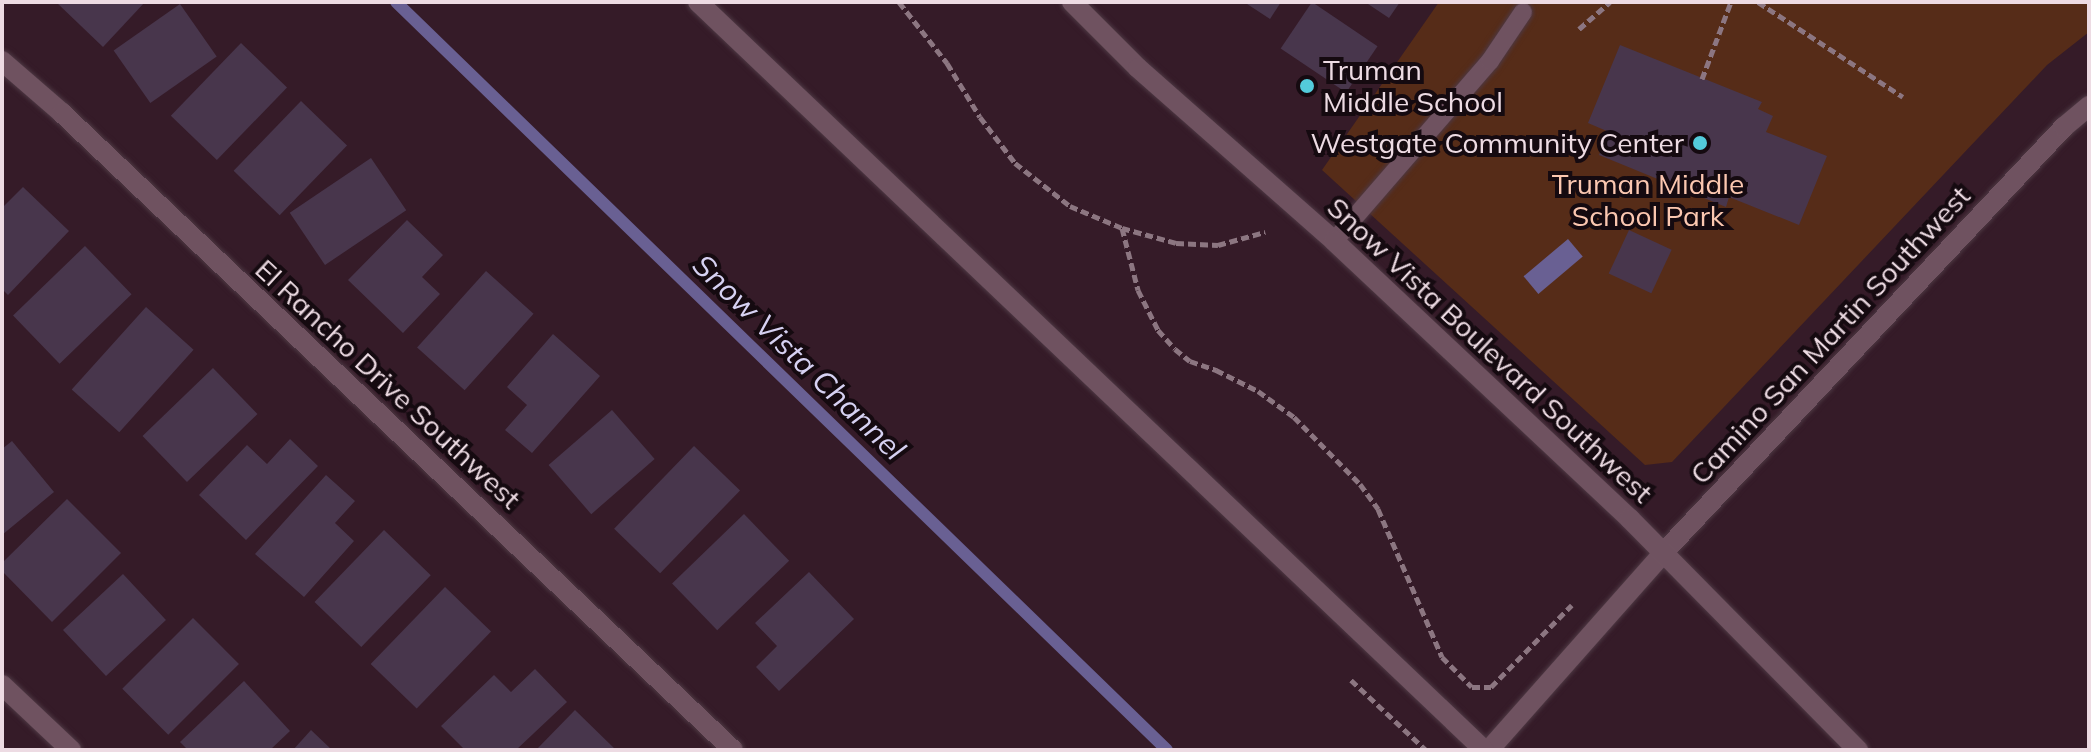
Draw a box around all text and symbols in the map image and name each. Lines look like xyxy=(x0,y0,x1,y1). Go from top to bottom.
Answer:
place label: Truman Middle School xyxy=(1323,53,1503,119)
marker: Truman Middle School xyxy=(1298,77,1316,95)
place label: Westgate Community Center xyxy=(1310,126,1684,160)
marker: Westgate Community Center xyxy=(1691,134,1709,152)
park label: Truman Middle School Park xyxy=(1552,167,1744,233)
street label: Camino San Martin Southwest xyxy=(1683,179,1977,491)
street label: Snow Vista Boulevard Southwest xyxy=(1321,190,1659,510)
water label: Snow Vista Channel xyxy=(685,246,913,468)
street label: El Rancho Drive Southwest xyxy=(249,252,527,516)

